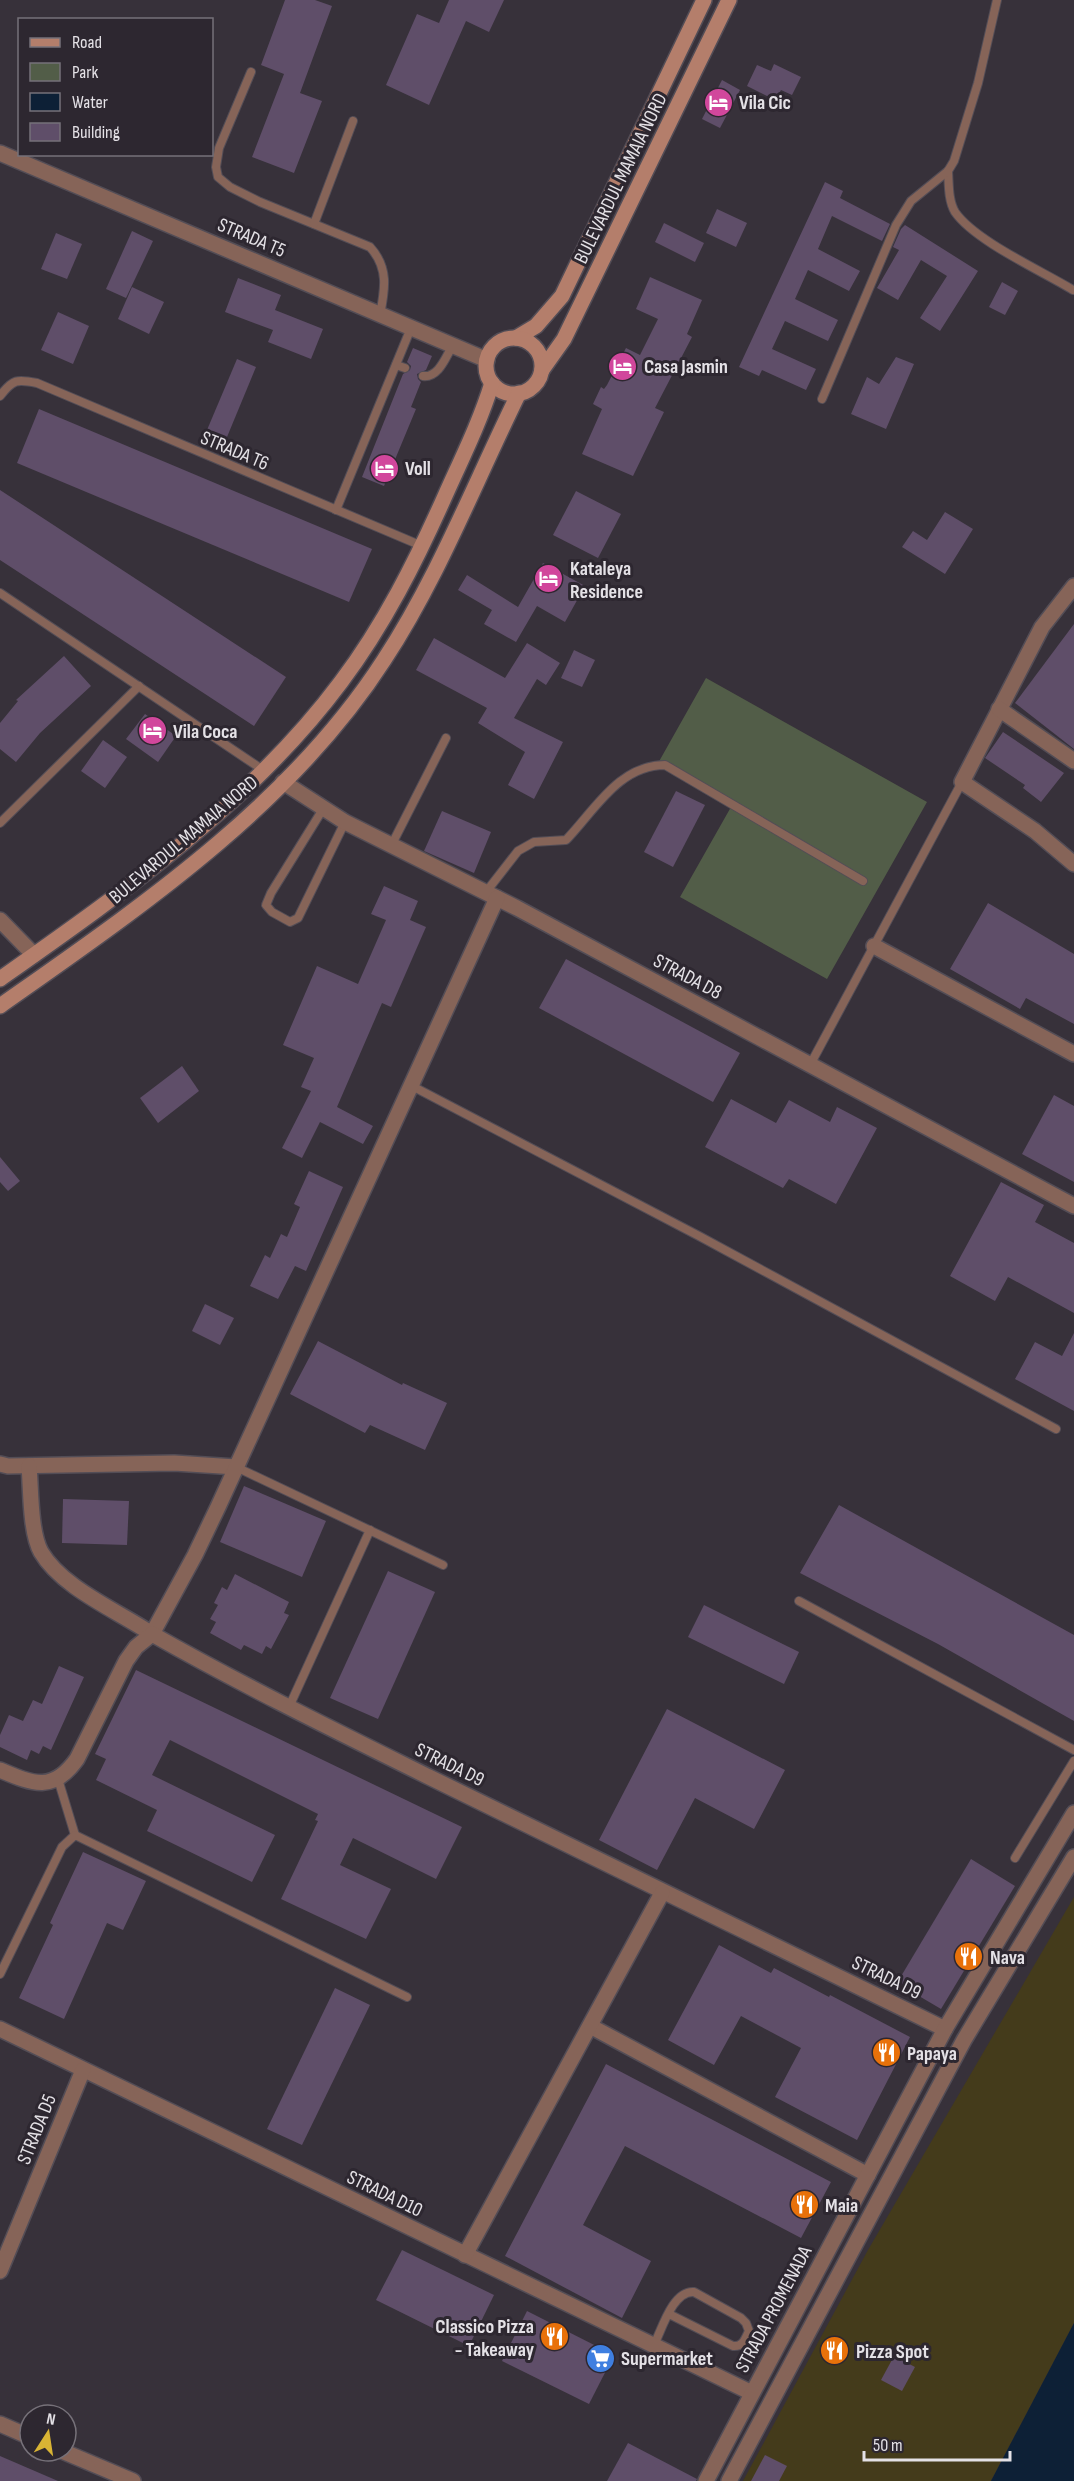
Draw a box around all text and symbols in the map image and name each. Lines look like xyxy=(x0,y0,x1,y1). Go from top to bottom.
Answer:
legend xyxy=(18,18,213,156)
text: Road xyxy=(72,32,102,53)
text: Park xyxy=(72,62,98,83)
hotel icon: Vila Cic xyxy=(702,86,734,118)
street label: BULEVARDUL MAMAIA NORD xyxy=(569,89,673,268)
place label: Vila Cic xyxy=(739,91,791,115)
text: Water xyxy=(72,92,108,113)
text: Building xyxy=(72,122,120,143)
street label: STRADA T5 xyxy=(214,213,289,263)
hotel icon: Casa Jasmin xyxy=(607,350,639,382)
place label: Casa Jasmin xyxy=(644,355,728,379)
street label: STRADA T6 xyxy=(197,426,272,476)
hotel icon: Voll xyxy=(368,452,400,484)
place label: Voll xyxy=(405,457,431,481)
place label: Kataleya Residence xyxy=(570,557,643,604)
hotel icon: Kataleya Residence xyxy=(533,563,565,595)
hotel icon: Vila Coca xyxy=(136,715,168,747)
place label: Vila Coca xyxy=(173,720,238,744)
street label: BULEVARDUL MAMAIA NORD xyxy=(104,771,263,909)
street label: STRADA D8 xyxy=(649,949,726,1005)
street label: STRADA D9 xyxy=(411,1738,488,1792)
restaurant icon: Nava xyxy=(953,1941,985,1973)
place label: Nava xyxy=(990,1946,1025,1970)
street label: STRADA D9 xyxy=(848,1951,925,2005)
restaurant icon: Papaya xyxy=(870,2037,902,2069)
place label: Papaya xyxy=(907,2042,957,2066)
street label: STRADA D5 xyxy=(12,2091,62,2168)
street label: STRADA D10 xyxy=(343,2165,426,2222)
restaurant icon: Maia xyxy=(788,2189,820,2221)
place label: Maia xyxy=(825,2194,858,2218)
street label: STRADA PROMENADA xyxy=(730,2242,818,2377)
place label: Classico Pizza - Takeaway xyxy=(435,2315,535,2362)
restaurant icon: Classico Pizza - Takeaway xyxy=(539,2321,571,2353)
restaurant icon: Pizza Spot xyxy=(819,2335,851,2367)
place label: Pizza Spot xyxy=(856,2340,929,2364)
supermarket icon: Supermarket xyxy=(584,2342,616,2374)
place label: Supermarket xyxy=(621,2347,713,2371)
north arrow xyxy=(18,2403,78,2463)
text: N xyxy=(45,2410,57,2430)
scale bar xyxy=(864,2424,1010,2462)
text: 50 m xyxy=(873,2435,903,2456)

